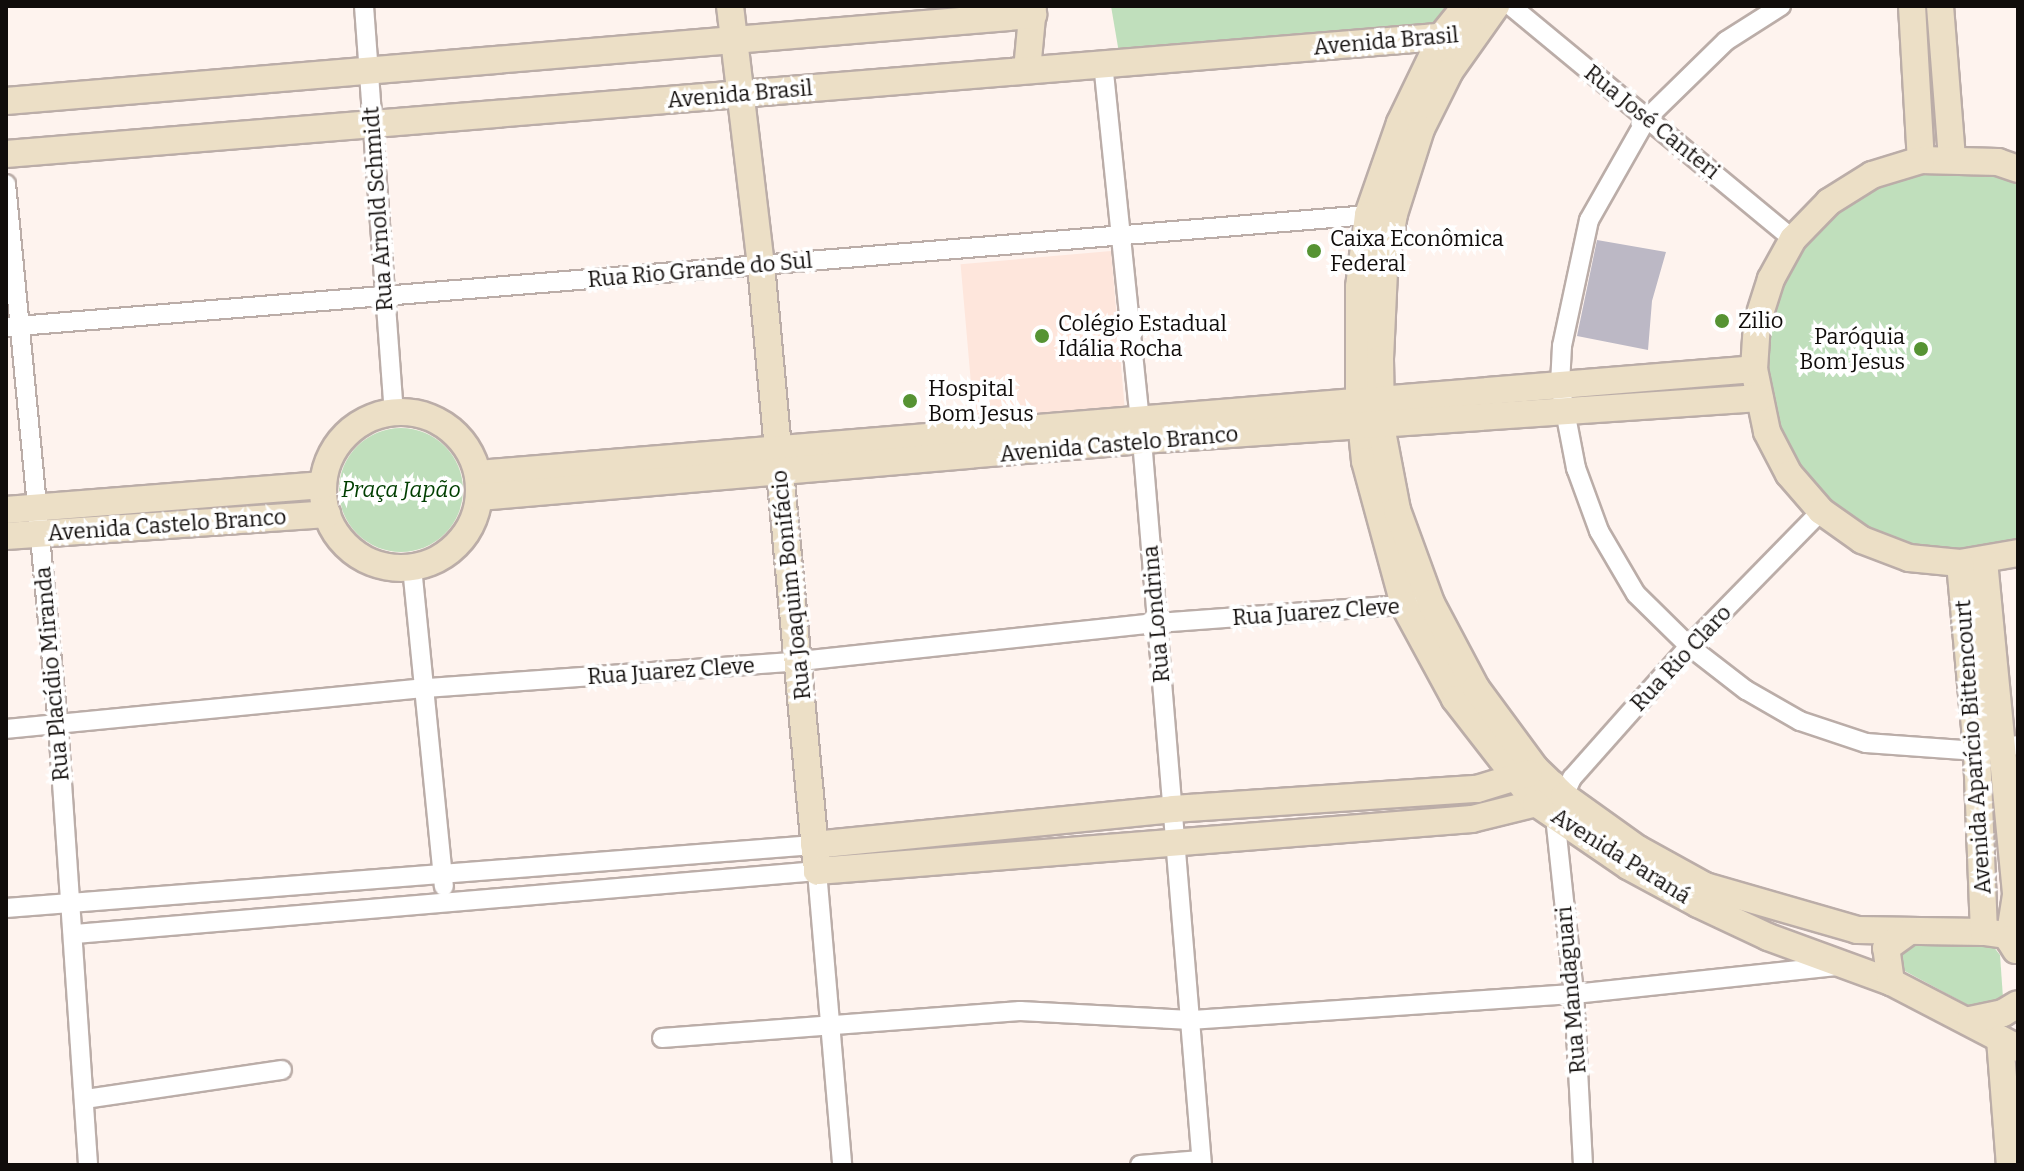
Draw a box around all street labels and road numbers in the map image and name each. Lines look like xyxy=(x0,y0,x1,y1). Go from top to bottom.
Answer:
street label: Avenida Brasil xyxy=(1312,22,1460,60)
street label: Rua José Canteri xyxy=(1579,59,1725,185)
street label: Avenida Brasil xyxy=(666,75,814,113)
street label: Rua Arnold Schmidt xyxy=(358,106,398,312)
street label: Rua Rio Grande do Sul xyxy=(586,247,814,293)
street label: Avenida Castelo Branco xyxy=(999,420,1239,468)
street label: Rua Joaquim Bonifácio xyxy=(766,469,816,701)
street label: Avenida Castelo Branco xyxy=(47,503,287,547)
street label: Rua Londrina xyxy=(1137,544,1175,684)
street label: Rua Placídio Miranda xyxy=(29,566,75,782)
street label: Rua Juarez Cleve xyxy=(1231,593,1401,631)
street label: Rua Rio Claro xyxy=(1625,599,1737,717)
street label: Avenida Aparício Bittencourt xyxy=(1950,599,1996,895)
street label: Rua Juarez Cleve xyxy=(586,652,756,690)
street label: Avenida Paraná xyxy=(1547,803,1695,909)
street label: Rua Mandaguari xyxy=(1551,905,1591,1075)

